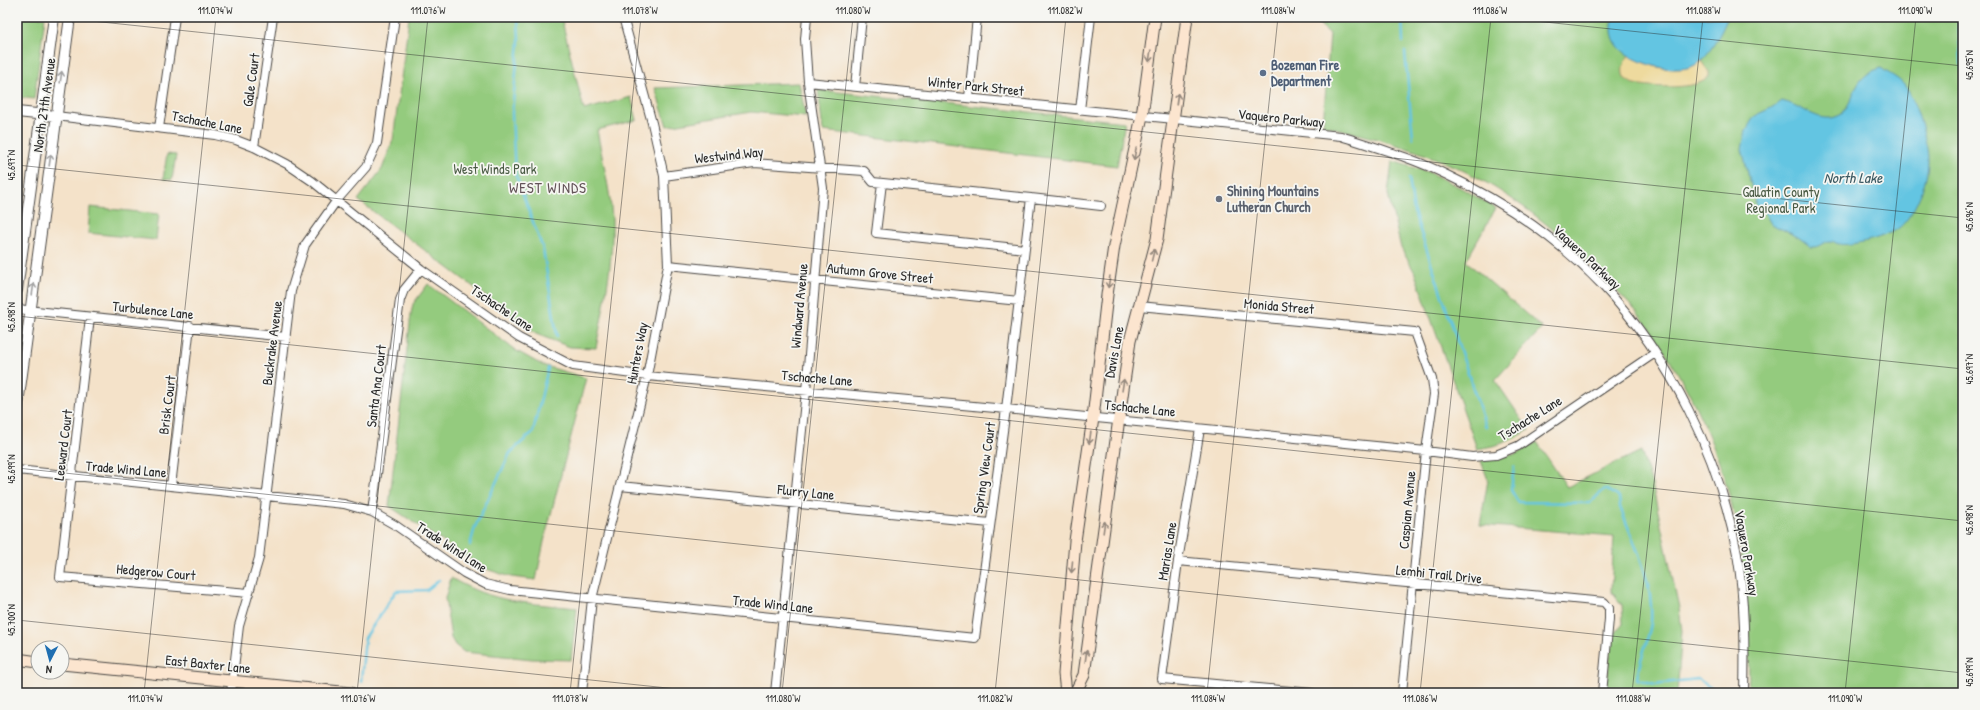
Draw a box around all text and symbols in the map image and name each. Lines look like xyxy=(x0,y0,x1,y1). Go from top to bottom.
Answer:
text: 111.074°W xyxy=(198,4,233,17)
text: 111.076°W xyxy=(411,4,446,17)
text: 111.078°W xyxy=(622,4,658,17)
text: 111.080°W xyxy=(836,4,871,17)
text: 111.082°W xyxy=(1048,4,1083,17)
text: 111.084°W xyxy=(1261,4,1296,17)
text: 111.086°W xyxy=(1473,4,1508,17)
text: 111.088°W xyxy=(1686,4,1721,17)
text: 111.090°W xyxy=(1898,4,1933,17)
one-way arrow xyxy=(1146,49,1154,62)
text: 45.695°N xyxy=(1963,50,1976,80)
street label: Gale Court xyxy=(237,52,264,108)
place label: Bozeman Fire Department xyxy=(1271,55,1340,92)
street label: North 27th Avenue xyxy=(27,56,60,153)
marker: Bozeman Fire Department xyxy=(1258,68,1268,78)
one-way arrow xyxy=(57,71,65,84)
street label: Winter Park Street xyxy=(927,71,1025,100)
one-way arrow xyxy=(1173,92,1180,105)
street label: Vaquero Parkway xyxy=(1237,104,1325,132)
street label: Tschache Lane xyxy=(170,105,244,138)
street label: Westwind Way xyxy=(694,141,764,169)
one-way arrow xyxy=(1130,147,1138,160)
text: 45.697°N xyxy=(5,150,18,180)
one-way arrow xyxy=(46,154,54,167)
park label: West Winds Park xyxy=(453,159,537,178)
water label: North Lake xyxy=(1824,167,1883,188)
district label: WEST WINDS xyxy=(509,177,587,198)
place label: Shining Mountains Lutheran Church xyxy=(1227,181,1319,216)
park label: Gallatin County Regional Park xyxy=(1742,182,1820,218)
marker: Shining Mountains Lutheran Church xyxy=(1214,194,1224,204)
text: 45.696°N xyxy=(1963,202,1976,232)
street label: Vaquero Parkway xyxy=(1549,220,1626,294)
one-way arrow xyxy=(1150,248,1157,261)
street label: Autumn Grove Street xyxy=(826,257,934,288)
street label: Windward Avenue xyxy=(785,262,812,349)
one-way arrow xyxy=(1105,275,1113,288)
street label: Tschache Lane xyxy=(467,280,538,336)
one-way arrow xyxy=(29,283,37,296)
street label: Monida Street xyxy=(1243,293,1315,318)
street label: Turbulence Lane xyxy=(112,296,195,323)
street label: Buckrake Avenue xyxy=(257,299,286,386)
text: 45.698°N xyxy=(5,302,18,332)
street label: Hunters Way xyxy=(621,320,653,386)
street label: Davis Lane xyxy=(1099,324,1128,379)
street label: Santa Ana Court xyxy=(361,344,390,428)
text: 45.697°N xyxy=(1963,354,1976,384)
street label: Tschache Lane xyxy=(781,365,854,390)
street label: Brisk Court xyxy=(153,374,180,435)
one-way arrow xyxy=(1119,378,1127,391)
street label: Tschache Lane xyxy=(1494,390,1565,445)
street label: Tschache Lane xyxy=(1104,394,1177,421)
street label: Leeward Court xyxy=(49,408,76,482)
street label: Spring View Court xyxy=(968,421,1000,515)
one-way arrow xyxy=(1086,432,1094,445)
text: 45.699°N xyxy=(5,454,18,484)
street label: Trade Wind Lane xyxy=(85,456,168,482)
street label: Caspian Avenue xyxy=(1394,470,1420,550)
street label: Flurry Lane xyxy=(776,479,836,505)
text: 45.698°N xyxy=(1963,505,1976,535)
street label: Vaquero Parkway xyxy=(1730,509,1764,597)
street label: Trade Wind Lane xyxy=(413,517,492,577)
street label: Marias Lane xyxy=(1153,520,1181,582)
one-way arrow xyxy=(1100,521,1108,534)
street label: Hedgerow Court xyxy=(116,559,197,585)
one-way arrow xyxy=(1069,560,1076,573)
street label: Lemhi Trail Drive xyxy=(1395,560,1483,588)
street label: Trade Wind Lane xyxy=(732,590,815,617)
text: 45.700°N xyxy=(5,604,18,636)
north arrow xyxy=(30,640,70,680)
street label: East Baxter Lane xyxy=(165,650,252,677)
one-way arrow xyxy=(1082,650,1090,663)
text: 45.699°N xyxy=(1963,657,1976,687)
text: N xyxy=(45,663,53,677)
text: 111.074°W xyxy=(128,692,163,705)
text: 111.076°W xyxy=(341,692,376,705)
text: 111.078°W xyxy=(552,692,588,705)
text: 111.080°W xyxy=(766,692,801,705)
text: 111.082°W xyxy=(978,692,1013,705)
text: 111.084°W xyxy=(1191,692,1226,705)
text: 111.086°W xyxy=(1403,692,1438,705)
text: 111.088°W xyxy=(1616,692,1651,705)
text: 111.090°W xyxy=(1828,692,1863,705)

